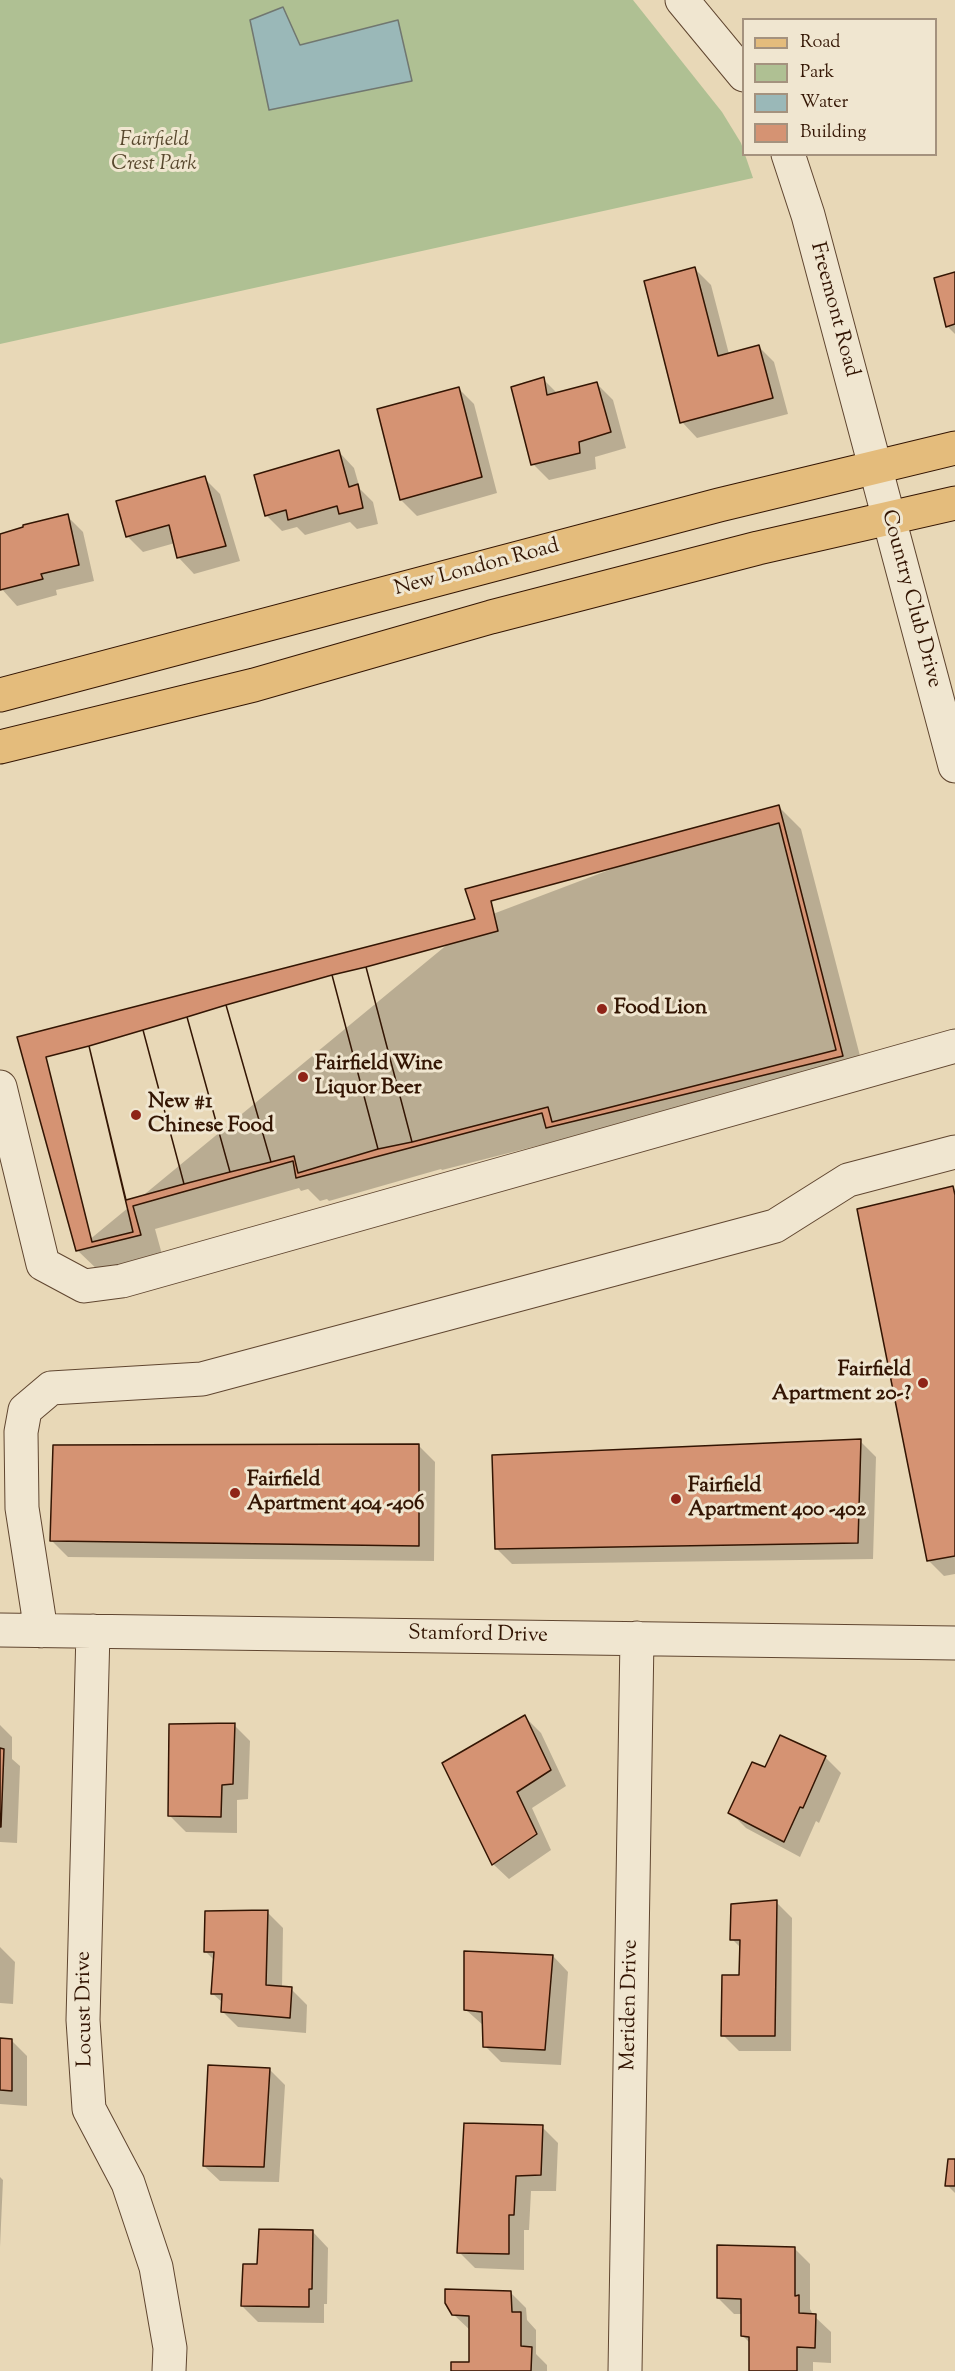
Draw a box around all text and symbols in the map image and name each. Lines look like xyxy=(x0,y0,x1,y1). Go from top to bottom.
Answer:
legend xyxy=(742,18,937,156)
text: Road xyxy=(800,30,840,56)
text: Park xyxy=(800,60,834,86)
text: Water xyxy=(800,90,848,116)
text: Building xyxy=(800,120,866,146)
park label: Fairfield Crest Park xyxy=(111,128,197,178)
street label: Freemont Road xyxy=(803,240,863,380)
street label: Country Club Drive xyxy=(874,507,946,691)
street label: New London Road xyxy=(392,535,562,603)
place label: Food Lion xyxy=(614,996,707,1022)
marker: Food Lion xyxy=(595,1002,609,1016)
place label: Fairfield Wine Liquor Beer xyxy=(315,1052,443,1102)
marker: Fairfield Wine Liquor Beer xyxy=(296,1070,310,1084)
place label: New #1 Chinese Food xyxy=(148,1090,274,1140)
marker: New #1 Chinese Food xyxy=(129,1108,143,1122)
place label: Fairfield Apartment 20-? xyxy=(772,1358,911,1408)
marker: Fairfield Apartment 20-? xyxy=(916,1376,930,1390)
place label: Fairfield Apartment 404 -406 xyxy=(247,1468,424,1518)
place label: Fairfield Apartment 400 -402 xyxy=(688,1474,866,1524)
marker: Fairfield Apartment 404 -406 xyxy=(228,1486,242,1500)
marker: Fairfield Apartment 400 -402 xyxy=(669,1492,683,1506)
street label: Stamford Drive xyxy=(408,1622,548,1650)
street label: Meriden Drive xyxy=(617,1939,645,2071)
street label: Locust Drive xyxy=(72,1951,100,2067)

